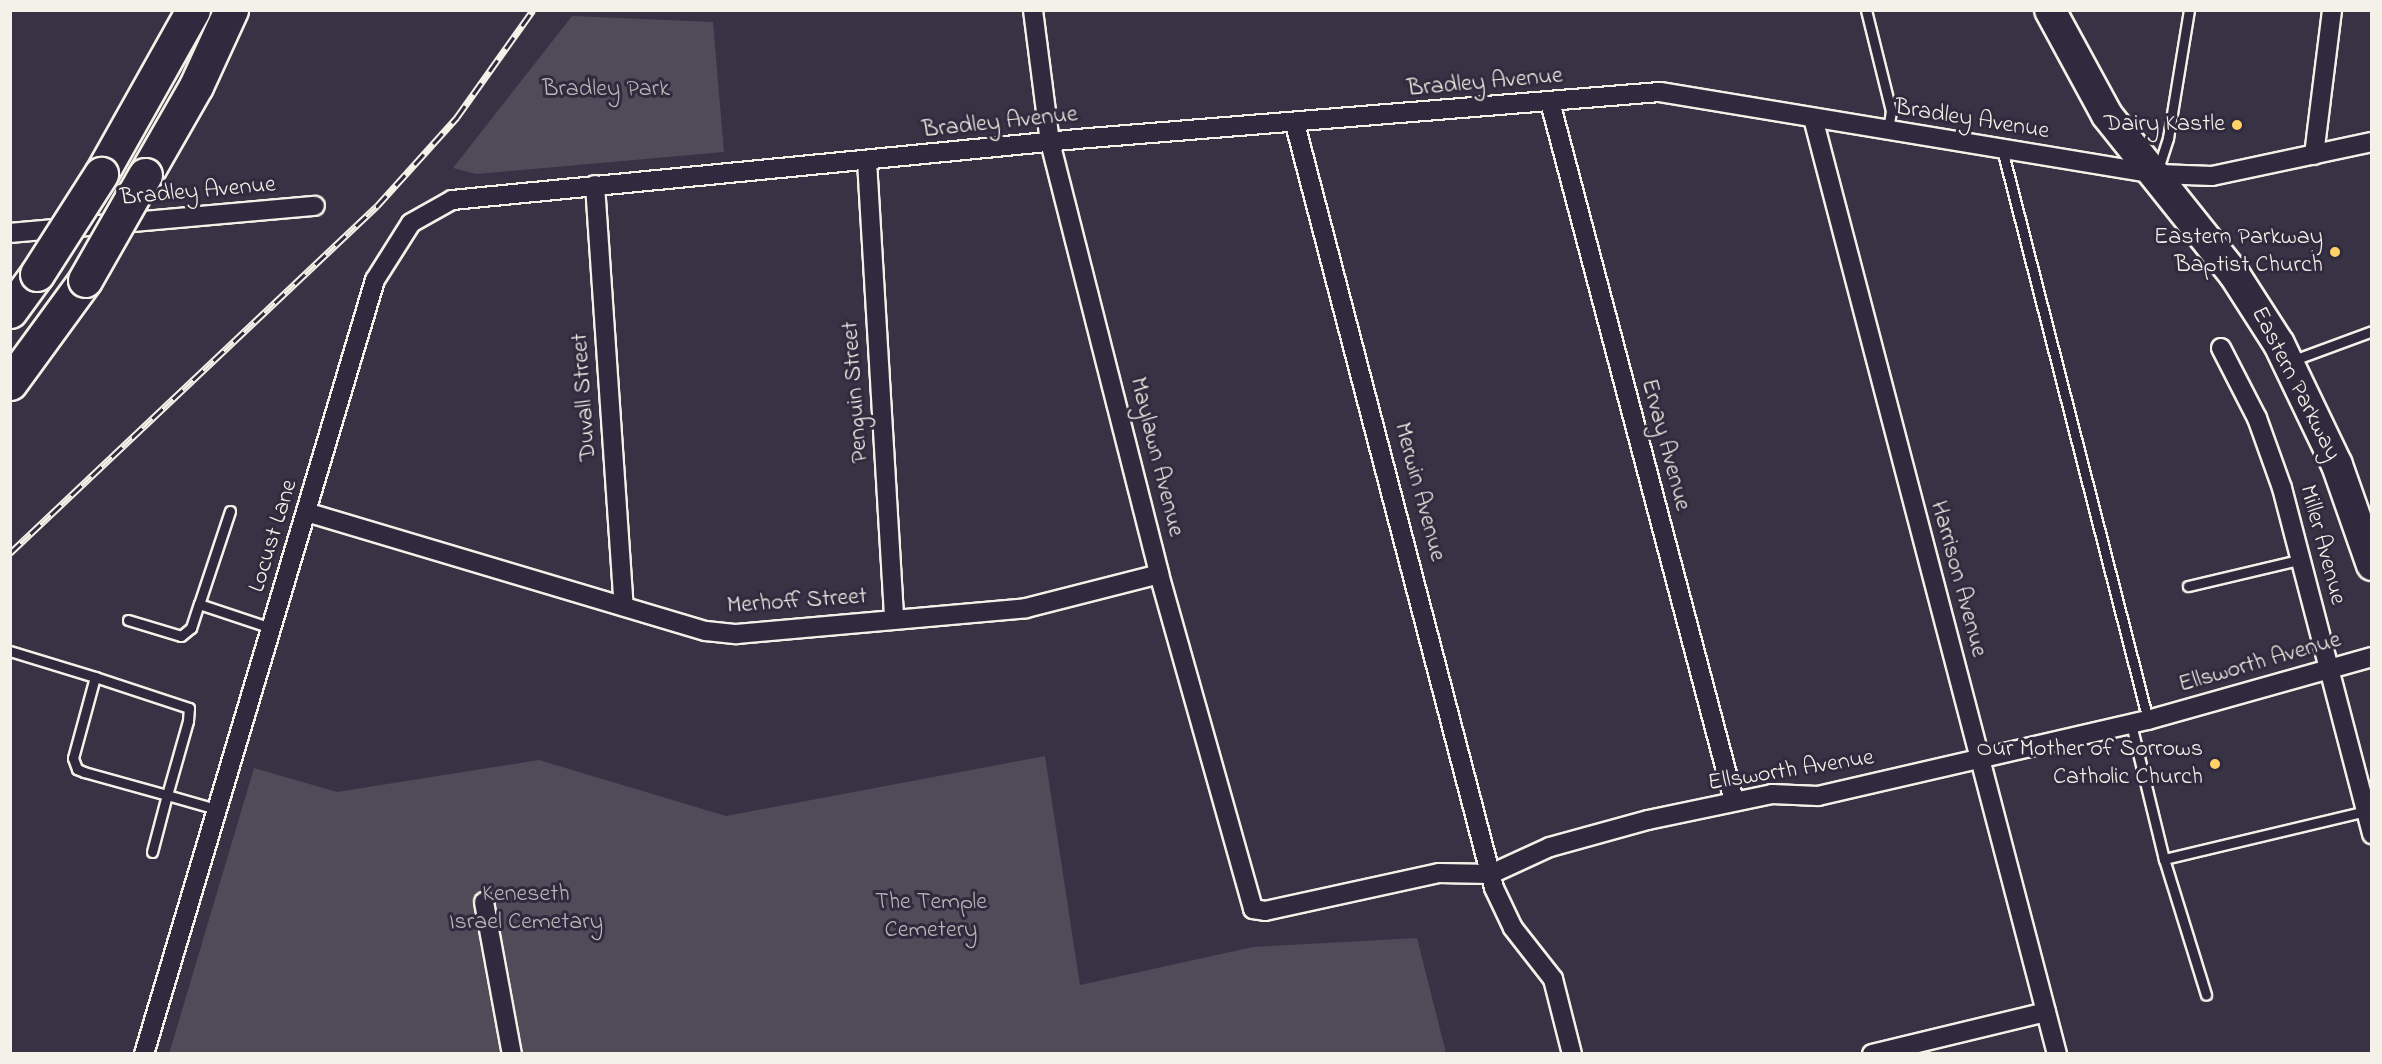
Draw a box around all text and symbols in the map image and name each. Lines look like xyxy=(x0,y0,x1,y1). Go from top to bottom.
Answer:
street label: Bradley Avenue xyxy=(1406,62,1564,104)
park label: Bradley Park xyxy=(542,76,670,104)
street label: Bradley Avenue xyxy=(1893,94,2051,146)
street label: Bradley Avenue xyxy=(921,101,1079,145)
place label: Dairy Kastle xyxy=(2104,111,2225,139)
marker: Dairy Kastle xyxy=(2230,118,2244,132)
street label: Bradley Avenue xyxy=(119,171,277,213)
place label: Eastern Parkway Baptist Church xyxy=(2154,224,2323,280)
marker: Eastern Parkway Baptist Church xyxy=(2328,245,2342,259)
street label: Eastern Parkway xyxy=(2244,302,2346,466)
street label: Penguin Street xyxy=(837,320,875,464)
street label: Duvall Street xyxy=(566,332,604,462)
street label: Maylawn Avenue xyxy=(1122,374,1190,540)
street label: Ervay Avenue xyxy=(1634,376,1696,514)
street label: Merwin Avenue xyxy=(1387,419,1451,565)
street label: Locust Lane xyxy=(243,476,305,596)
street label: Miller Avenue xyxy=(2292,482,2352,608)
street label: Harrison Avenue xyxy=(1923,498,1993,660)
street label: Merhoff Street xyxy=(726,583,868,621)
street label: Ellsworth Avenue xyxy=(2176,626,2344,700)
place label: Our Mother of Sorrows Catholic Church xyxy=(1977,736,2203,792)
street label: Ellsworth Avenue xyxy=(1706,744,1876,798)
marker: Our Mother of Sorrows Catholic Church xyxy=(2208,757,2222,771)
park label: Keneseth Israel Cemetary xyxy=(449,881,603,937)
park label: The Temple Cemetery xyxy=(875,889,987,945)

